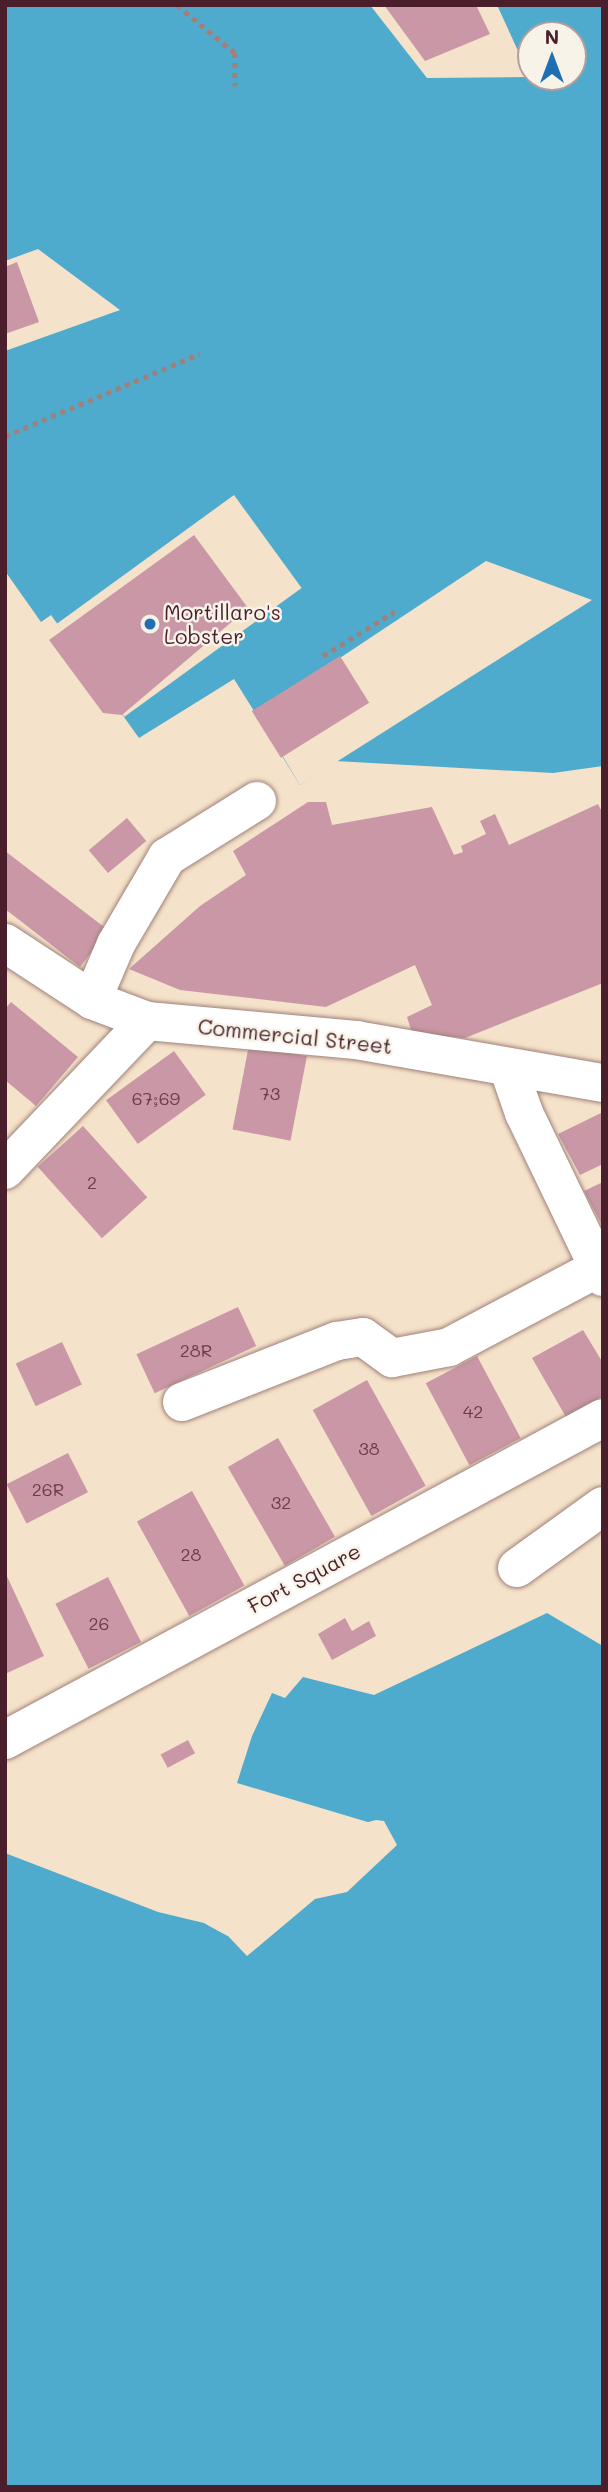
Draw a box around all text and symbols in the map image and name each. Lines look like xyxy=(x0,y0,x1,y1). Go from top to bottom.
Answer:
north arrow xyxy=(517,21,587,91)
text: N xyxy=(545,24,559,49)
place label: Mortillaro's Lobster xyxy=(164,599,281,649)
marker: Mortillaro's Lobster xyxy=(142,616,158,632)
street label: Commercial Street xyxy=(197,1013,393,1059)
house number: 73 xyxy=(260,1082,280,1104)
house number: 67;69 xyxy=(132,1087,180,1109)
house number: 2 xyxy=(87,1171,97,1193)
house number: 28R xyxy=(180,1339,212,1361)
house number: 42 xyxy=(463,1400,483,1422)
house number: 38 xyxy=(358,1437,380,1459)
house number: 26R xyxy=(32,1478,64,1500)
house number: 32 xyxy=(271,1491,291,1513)
street label: Fort Square xyxy=(243,1538,365,1618)
house number: 28 xyxy=(181,1543,201,1565)
house number: 26 xyxy=(89,1612,109,1634)

